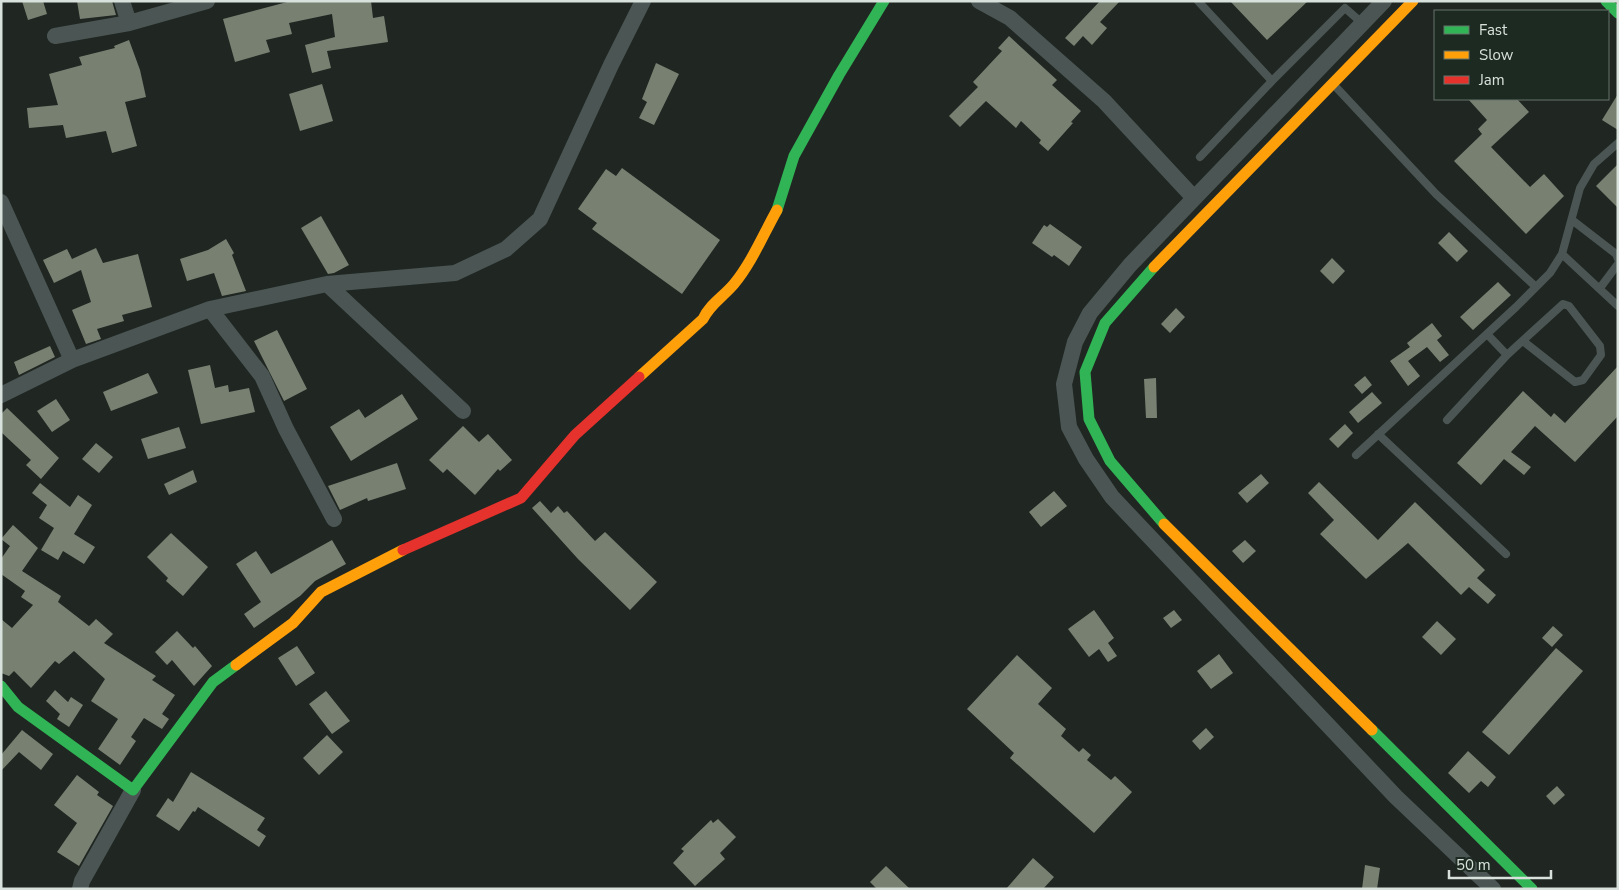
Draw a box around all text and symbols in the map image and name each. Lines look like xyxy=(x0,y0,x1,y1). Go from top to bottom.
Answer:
legend xyxy=(1434,10,1609,100)
text: Fast xyxy=(1479,20,1508,40)
text: Slow xyxy=(1479,45,1514,65)
text: Jam xyxy=(1478,70,1505,90)
scale bar xyxy=(1449,848,1552,880)
text: 50 m xyxy=(1456,855,1491,875)

